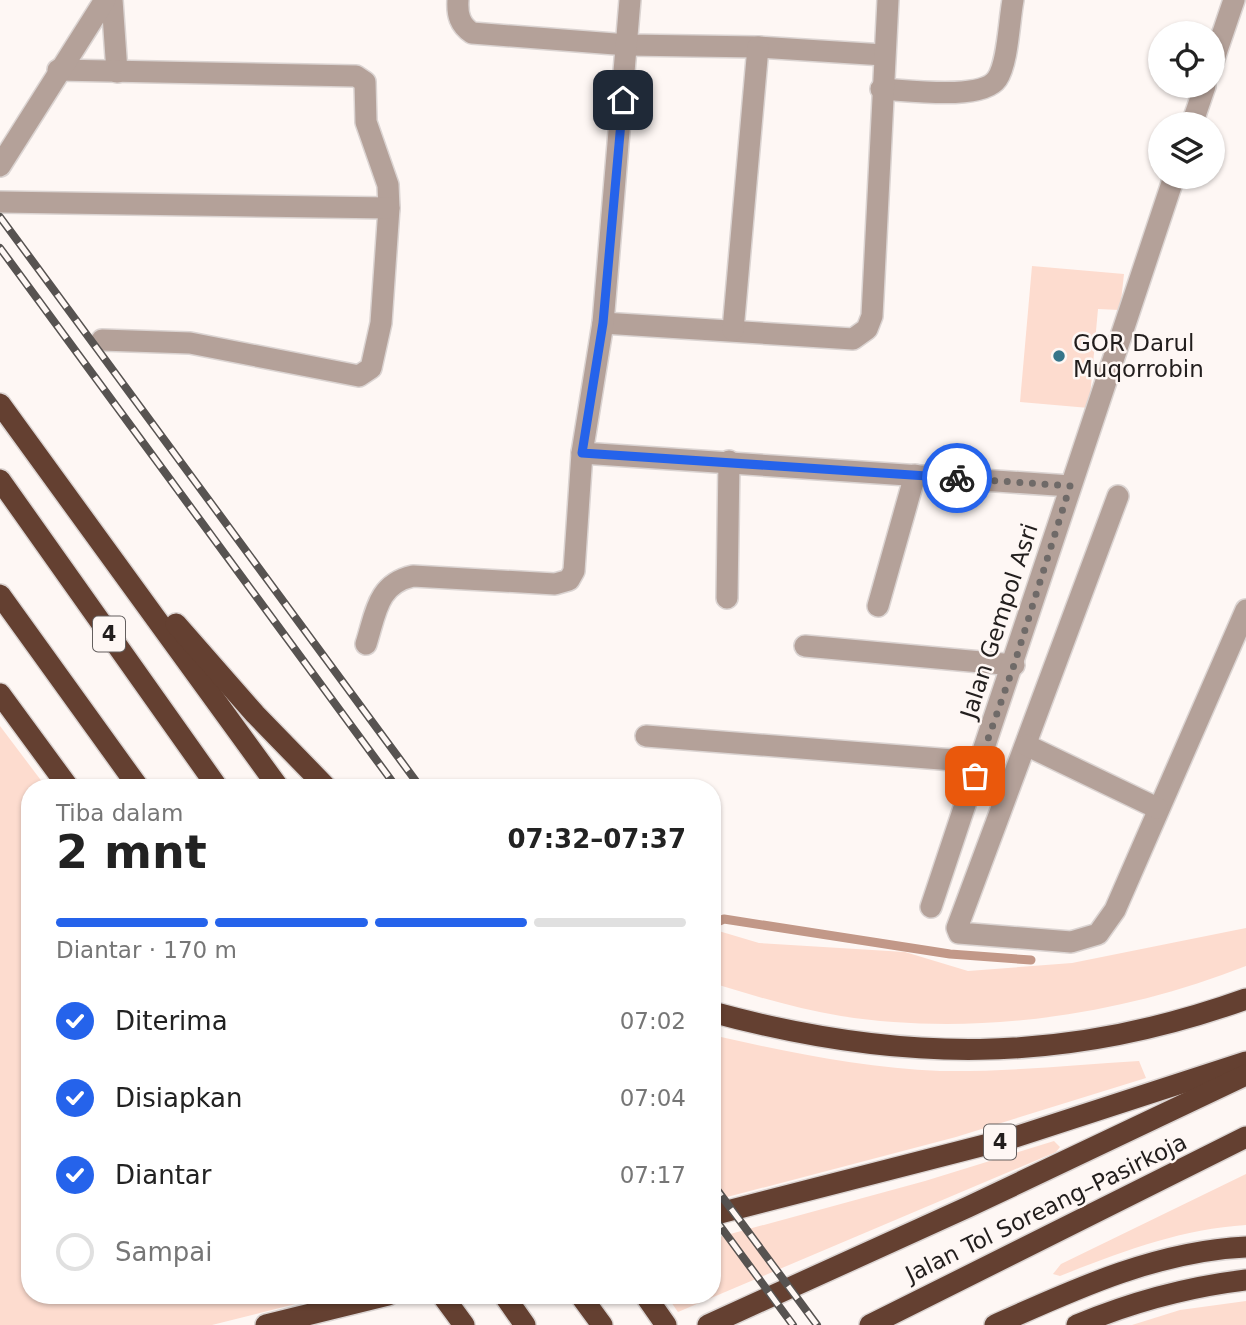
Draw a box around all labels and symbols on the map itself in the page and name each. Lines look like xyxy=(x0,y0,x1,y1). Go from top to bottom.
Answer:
pin xyxy=(593,70,653,130)
place label: GOR Darul Muqorrobin xyxy=(1073,330,1204,382)
marker: GOR Darul Muqorrobin xyxy=(1051,348,1067,364)
courier xyxy=(922,443,992,513)
street label: Jalan Gempol Asri xyxy=(955,520,1043,724)
road number: 4 xyxy=(93,616,125,652)
pin xyxy=(945,746,1005,806)
road number: 4 xyxy=(984,1124,1016,1160)
street label: Jalan Tol Soreang–Pasirkoja xyxy=(899,1128,1191,1288)

